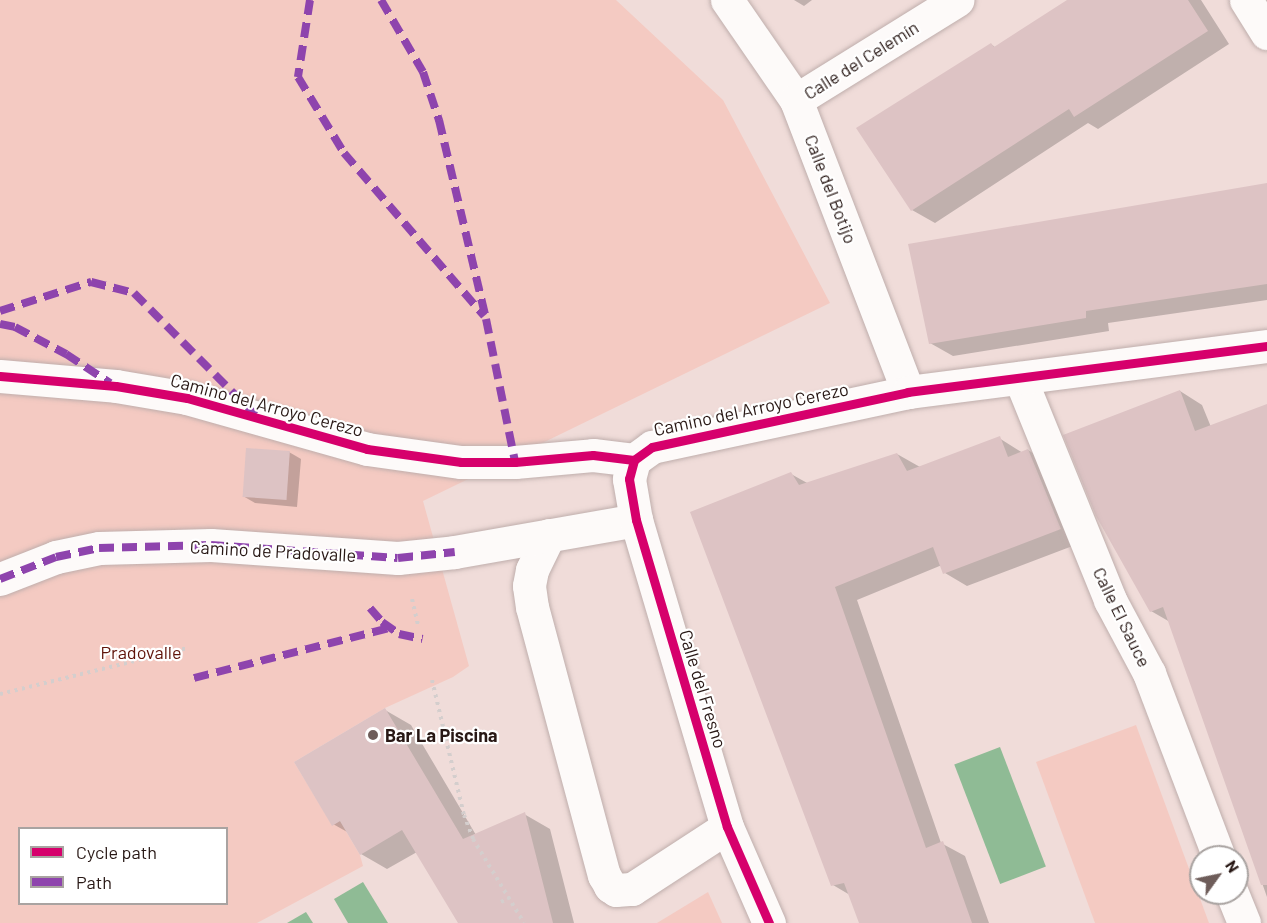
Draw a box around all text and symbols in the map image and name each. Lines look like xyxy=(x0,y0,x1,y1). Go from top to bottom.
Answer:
street label: Calle del Celemín xyxy=(800,16,922,104)
street label: Calle del Botijo xyxy=(800,131,862,247)
street label: Camino del Arroyo Cerezo xyxy=(168,369,366,441)
street label: Camino del Arroyo Cerezo xyxy=(652,378,850,440)
street label: Camino de Pradovalle xyxy=(189,536,357,566)
street label: Calle El Sauce xyxy=(1089,564,1155,670)
street label: Calle del Fresno xyxy=(675,627,731,751)
park label: Pradovalle xyxy=(100,641,182,663)
place label: Bar La Piscina xyxy=(385,724,497,746)
marker: Bar La Piscina xyxy=(366,728,380,742)
legend xyxy=(18,827,228,905)
text: Cycle path xyxy=(76,841,157,863)
north arrow xyxy=(1189,845,1249,905)
text: N xyxy=(1222,856,1244,876)
text: Path xyxy=(76,871,112,893)

